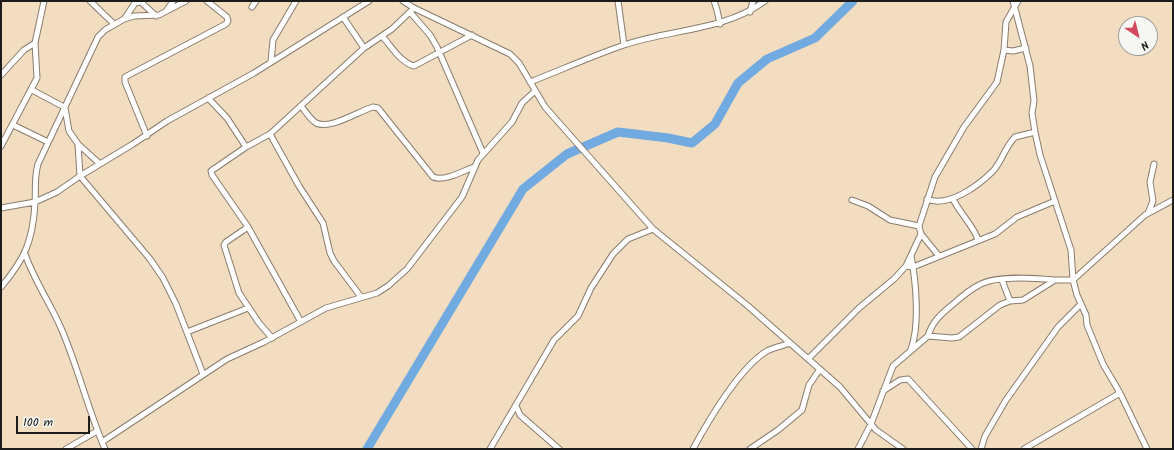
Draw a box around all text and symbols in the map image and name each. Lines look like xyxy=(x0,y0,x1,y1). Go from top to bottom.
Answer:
north arrow xyxy=(1118,16,1158,56)
text: N xyxy=(1136,36,1152,54)
scale bar xyxy=(18,408,92,434)
text: 100 m xyxy=(23,413,53,432)

